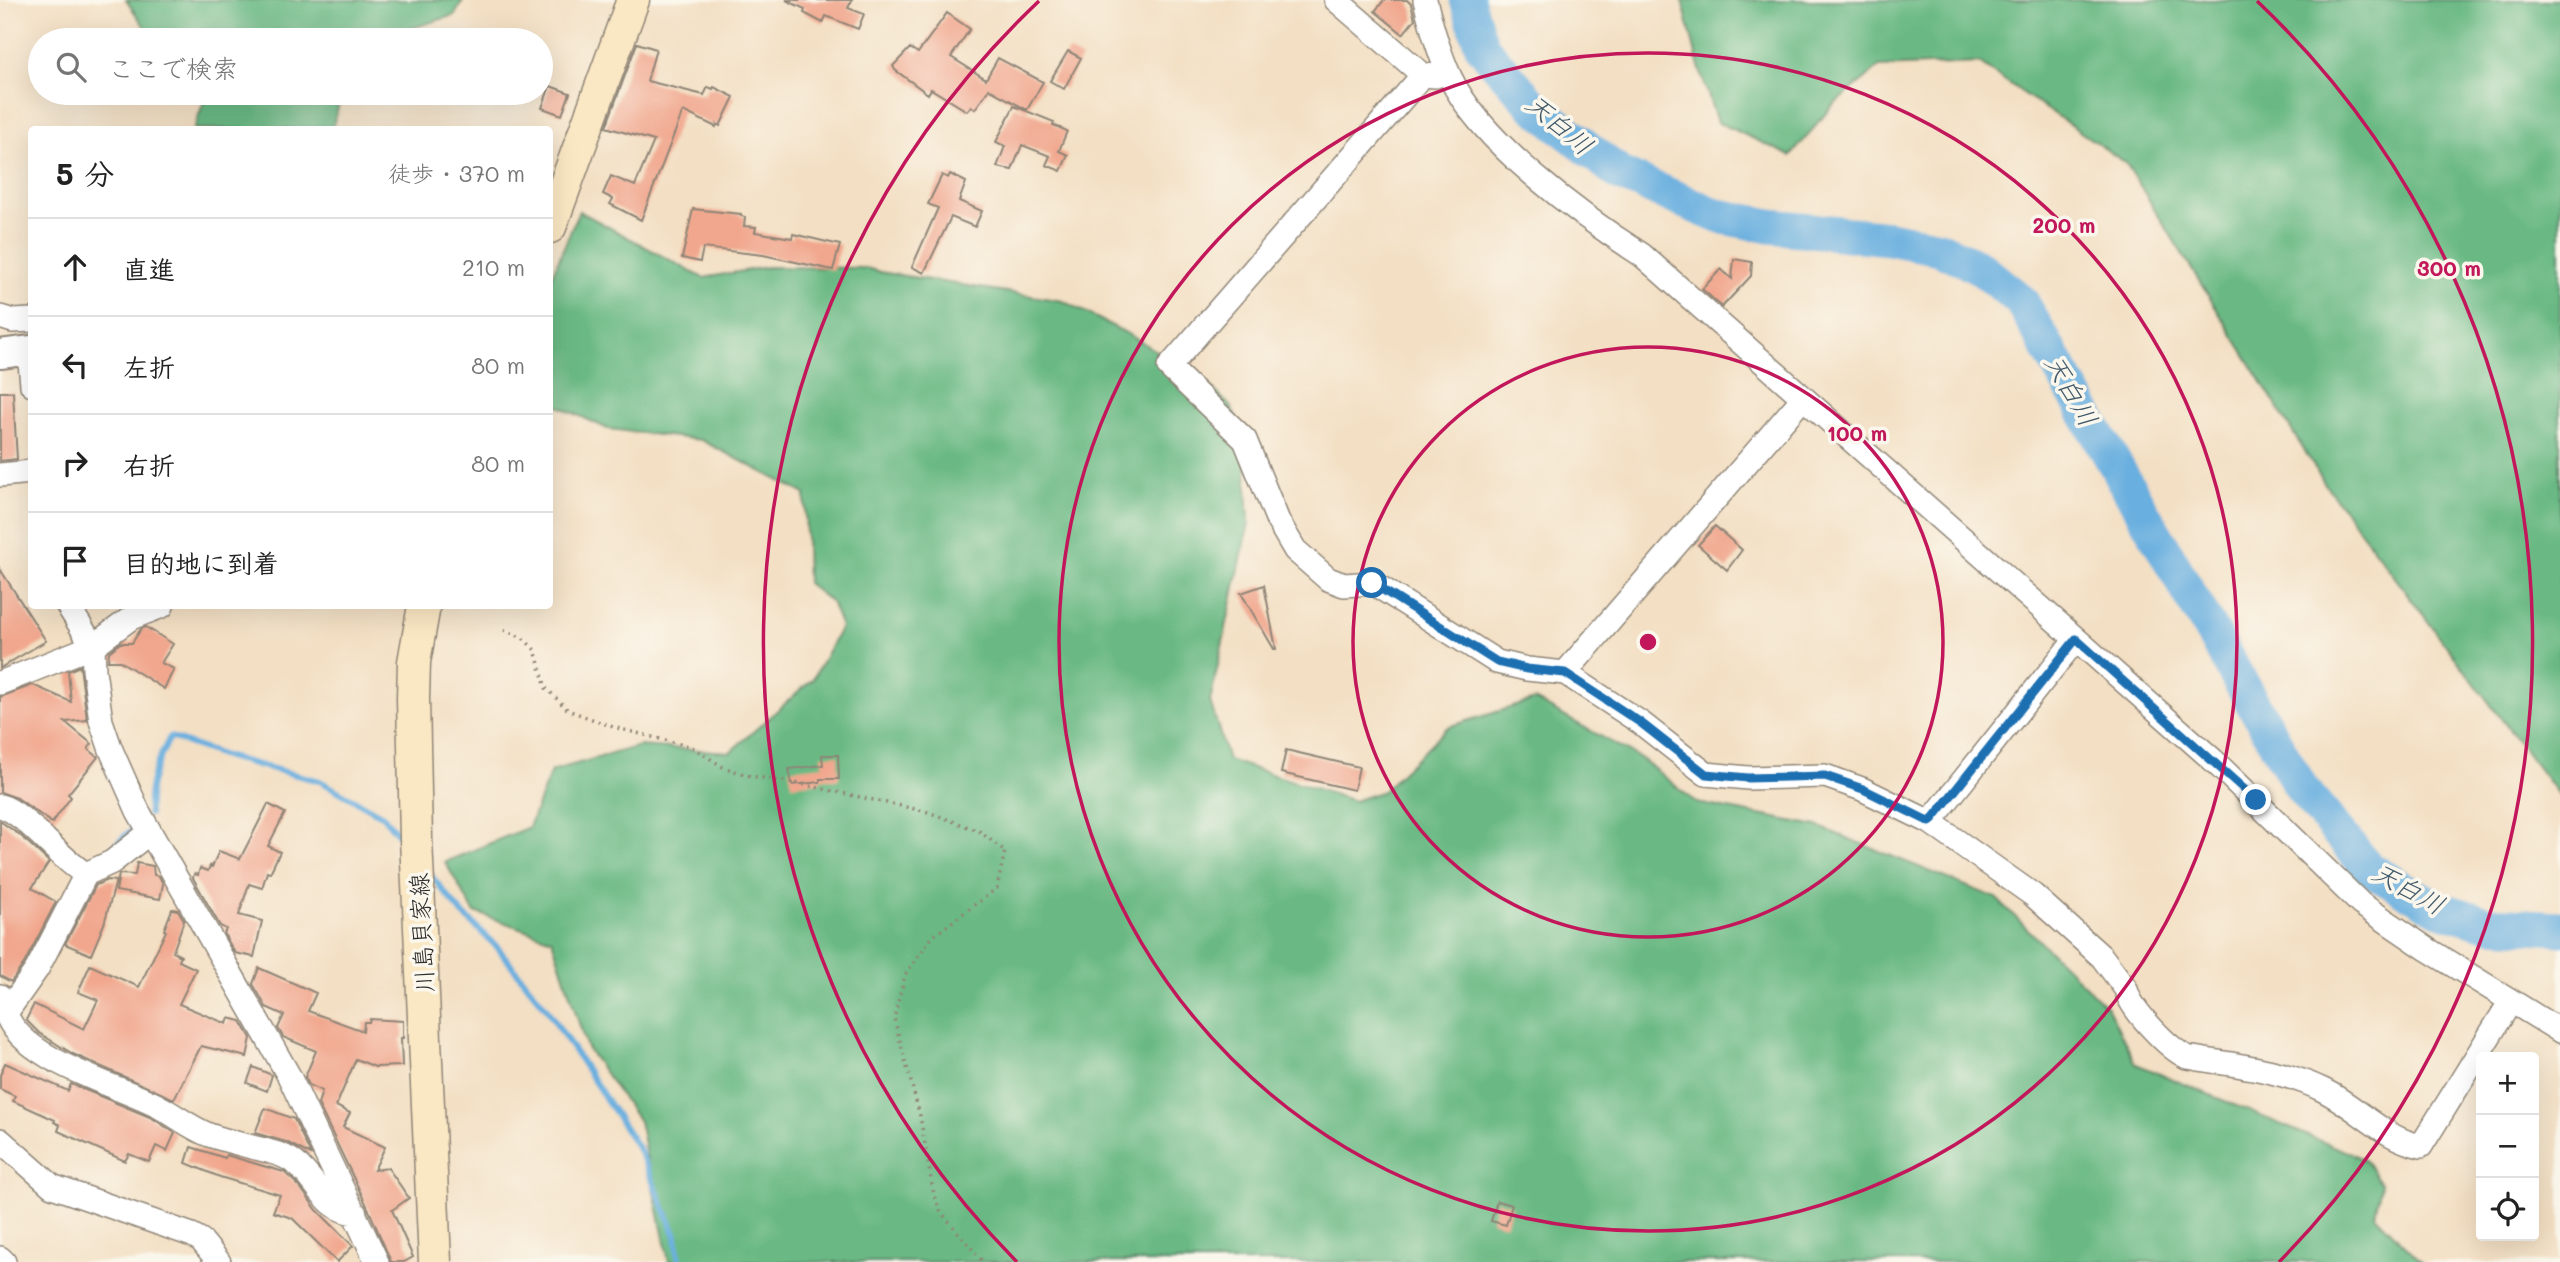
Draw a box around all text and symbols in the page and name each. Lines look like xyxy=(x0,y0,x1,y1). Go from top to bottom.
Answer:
search box xyxy=(28,28,553,105)
icon: search xyxy=(52,48,90,86)
text: ここで検索 xyxy=(108,51,238,85)
water label: 天白川 xyxy=(1519,86,1601,162)
text: 5 分 xyxy=(56,153,114,193)
text: 徒歩 · 370 m xyxy=(388,158,525,188)
text: 200 m xyxy=(2033,211,2095,238)
icon: ahead xyxy=(56,248,94,286)
text: 直進 xyxy=(123,252,175,286)
text: 210 m xyxy=(462,252,525,282)
text: 300 m xyxy=(2417,254,2481,281)
icon: left xyxy=(56,346,94,384)
water label: 天白川 xyxy=(2038,348,2106,432)
text: 左折 xyxy=(123,350,175,384)
text: 80 m xyxy=(471,350,525,380)
text: 100 m xyxy=(1827,419,1887,446)
icon: right xyxy=(56,444,94,482)
text: 右折 xyxy=(123,448,175,482)
text: 80 m xyxy=(471,448,525,478)
icon: arrive xyxy=(56,542,94,580)
text: 目的地に到着 xyxy=(123,546,279,580)
route start xyxy=(1356,567,1387,598)
centre of rings xyxy=(1636,630,1660,654)
route end xyxy=(2240,784,2271,815)
water label: 天白川 xyxy=(2367,854,2451,922)
street label: 川島貝家線 xyxy=(402,872,440,994)
map controls xyxy=(2476,1052,2539,1241)
button: + xyxy=(2476,1052,2539,1115)
button: − xyxy=(2476,1115,2539,1178)
button: locate xyxy=(2476,1178,2539,1241)

